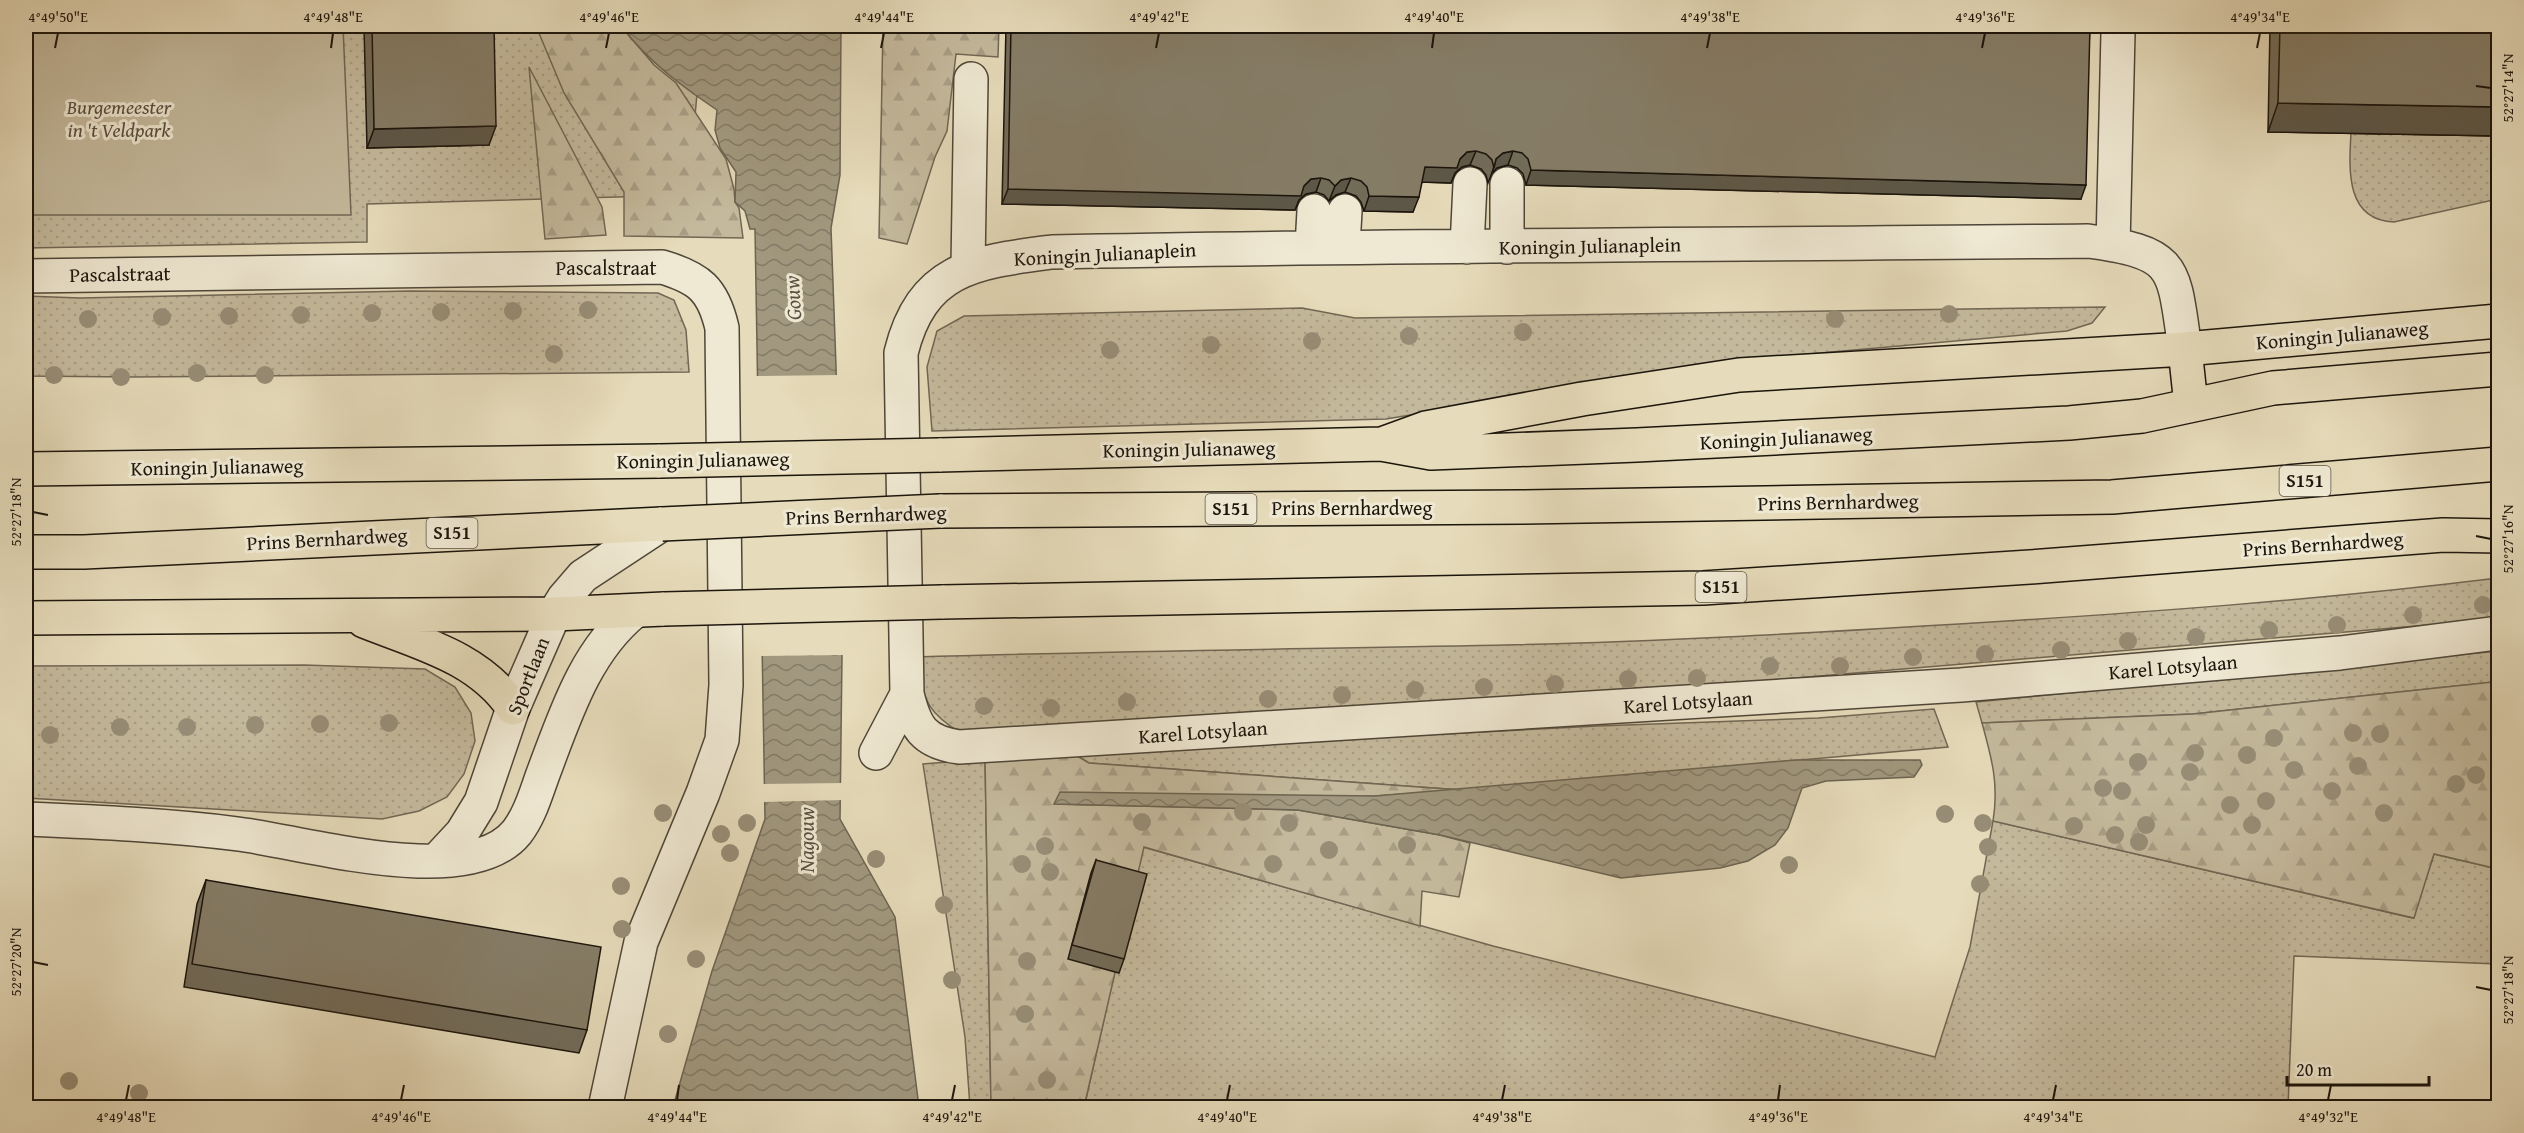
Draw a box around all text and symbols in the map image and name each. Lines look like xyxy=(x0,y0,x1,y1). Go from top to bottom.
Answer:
text: 4°49'50"E xyxy=(28,6,88,27)
text: 4°49'48"E xyxy=(303,6,363,27)
text: 4°49'46"E xyxy=(579,6,639,27)
text: 4°49'44"E xyxy=(854,6,914,27)
text: 4°49'42"E xyxy=(1129,6,1189,27)
text: 4°49'40"E xyxy=(1404,6,1464,27)
text: 4°49'38"E xyxy=(1680,6,1740,27)
text: 4°49'36"E xyxy=(1955,6,2015,27)
text: 4°49'34"E xyxy=(2230,6,2290,27)
text: 52°27'14"N xyxy=(2497,53,2518,122)
park label: Burgemeester in 't Veldpark xyxy=(66,92,172,144)
street label: Koningin Julianaplein xyxy=(1499,229,1681,262)
street label: Koningin Julianaplein xyxy=(1013,234,1197,273)
street label: Pascalstraat xyxy=(555,253,657,282)
street label: Pascalstraat xyxy=(69,258,171,289)
water label: Gouw xyxy=(776,275,809,321)
street label: Koningin Julianaweg xyxy=(2255,313,2429,356)
street label: Koningin Julianaweg xyxy=(1699,419,1873,456)
street label: Koningin Julianaweg xyxy=(1102,432,1276,465)
street label: Koningin Julianaweg xyxy=(616,443,790,476)
street label: Koningin Julianaweg xyxy=(130,450,304,483)
road number: S151 xyxy=(2280,466,2330,496)
text: 52°27'18"N xyxy=(5,477,26,546)
street label: Prins Bernhardweg xyxy=(1757,486,1919,517)
street label: Prins Bernhardweg xyxy=(1272,493,1433,522)
road number: S151 xyxy=(1206,494,1256,524)
street label: Prins Bernhardweg xyxy=(785,497,947,532)
text: 52°27'16"N xyxy=(2497,504,2518,573)
road number: S151 xyxy=(426,518,478,548)
street label: Prins Bernhardweg xyxy=(246,520,408,557)
street label: Prins Bernhardweg xyxy=(2242,523,2404,564)
road number: S151 xyxy=(1696,572,1746,602)
street label: Sportlaan xyxy=(499,632,556,719)
street label: Karel Lotsylaan xyxy=(2107,646,2239,687)
street label: Karel Lotsylaan xyxy=(1622,683,1753,720)
street label: Karel Lotsylaan xyxy=(1137,713,1268,750)
water label: Nagouw xyxy=(791,807,822,874)
text: 52°27'20"N xyxy=(5,927,26,996)
text: 52°27'18"N xyxy=(2497,955,2518,1024)
scale bar xyxy=(2287,1049,2430,1087)
text: 20 m xyxy=(2296,1056,2332,1083)
text: 4°49'48"E xyxy=(96,1106,156,1127)
text: 4°49'46"E xyxy=(371,1106,431,1127)
text: 4°49'44"E xyxy=(647,1106,707,1127)
text: 4°49'42"E xyxy=(922,1106,982,1127)
text: 4°49'40"E xyxy=(1197,1106,1257,1127)
text: 4°49'38"E xyxy=(1472,1106,1532,1127)
text: 4°49'36"E xyxy=(1748,1106,1808,1127)
text: 4°49'34"E xyxy=(2023,1106,2083,1127)
text: 4°49'32"E xyxy=(2298,1106,2358,1127)

